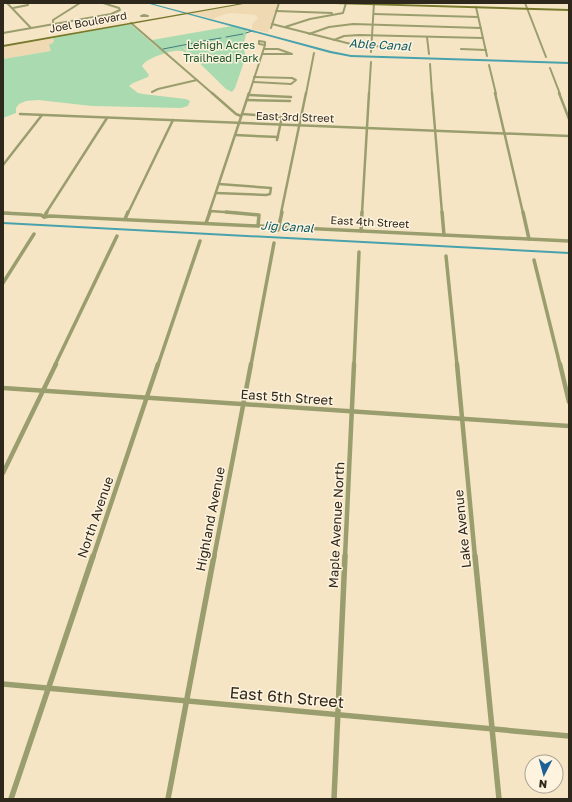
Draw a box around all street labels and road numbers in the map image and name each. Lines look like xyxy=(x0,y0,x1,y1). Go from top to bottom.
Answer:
street label: Joel Boulevard xyxy=(48,8,128,35)
street label: East 3rd Street xyxy=(256,109,334,124)
street label: East 4th Street xyxy=(330,213,410,230)
street label: East 5th Street xyxy=(240,386,334,408)
street label: Maple Avenue North xyxy=(325,461,347,589)
street label: Highland Avenue xyxy=(192,465,228,573)
street label: North Avenue xyxy=(74,474,116,560)
street label: Lake Avenue xyxy=(450,489,474,569)
street label: East 6th Street xyxy=(229,682,345,712)

